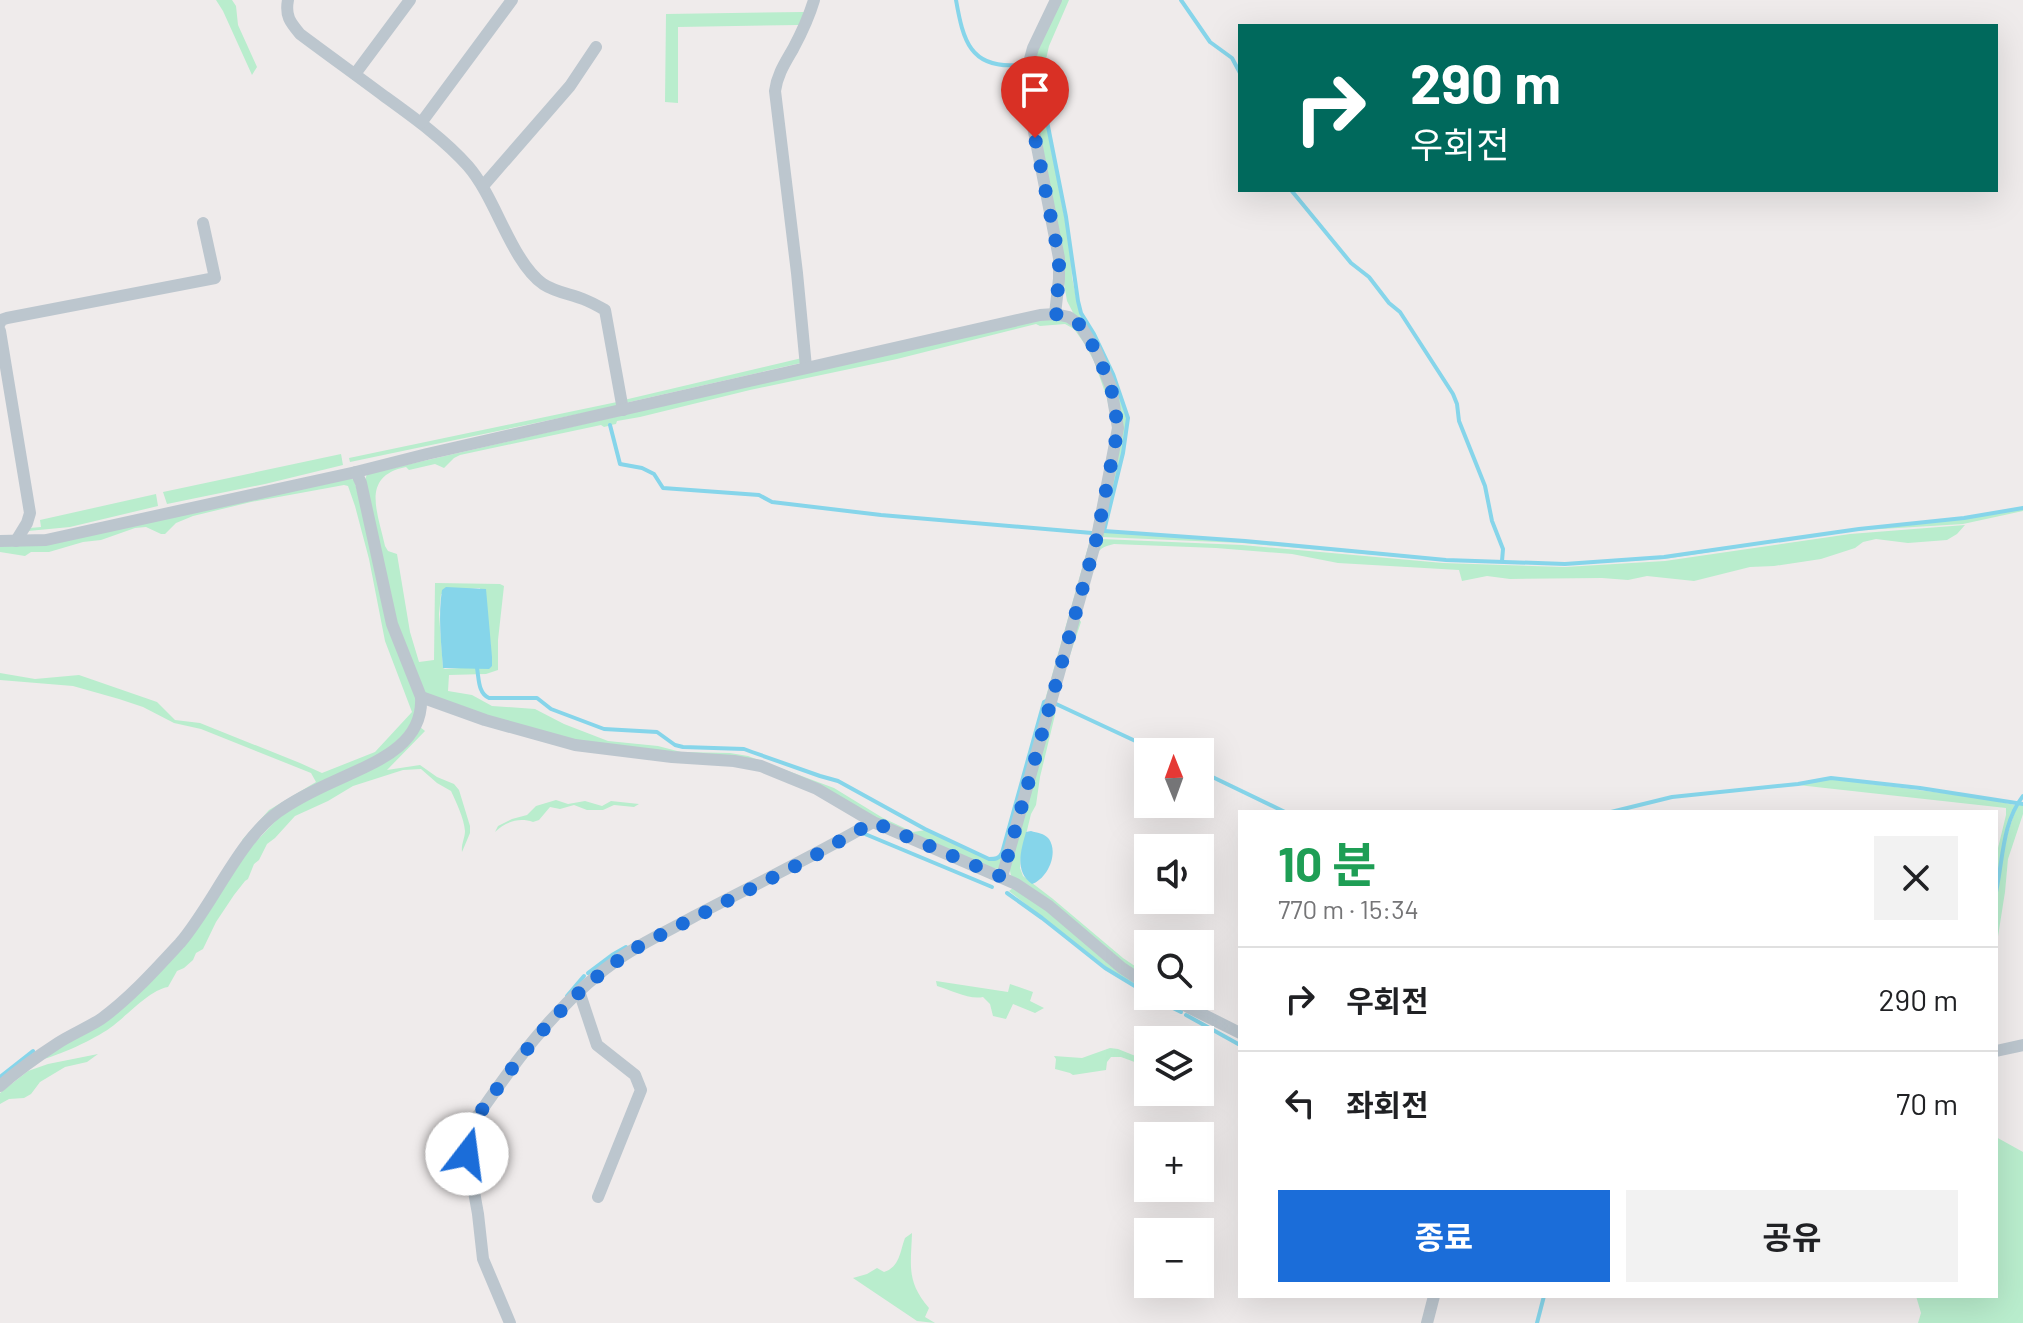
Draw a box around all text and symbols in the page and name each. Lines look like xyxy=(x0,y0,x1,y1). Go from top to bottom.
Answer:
text: 290 m xyxy=(1410,48,1561,115)
pin xyxy=(1001,56,1069,138)
icon: right xyxy=(1278,56,1382,160)
icon: arrive xyxy=(1013,68,1057,112)
text: 우회전 xyxy=(1410,122,1509,165)
north arrow xyxy=(1134,738,1214,818)
map controls xyxy=(1134,738,1214,1298)
button: sound xyxy=(1134,834,1214,914)
text: 10 분 xyxy=(1278,834,1376,892)
button: close xyxy=(1874,836,1958,920)
text: 770 m · 15:34 xyxy=(1278,893,1419,924)
button: search xyxy=(1134,930,1214,1010)
icon: right xyxy=(1278,977,1322,1021)
text: 290 m xyxy=(1879,981,1958,1017)
text: 우회전 xyxy=(1346,982,1429,1018)
button: layers xyxy=(1134,1026,1214,1106)
icon: left xyxy=(1278,1081,1322,1125)
text: 70 m xyxy=(1896,1085,1958,1121)
text: 좌회전 xyxy=(1346,1086,1429,1122)
position arrow xyxy=(425,1112,509,1196)
button: + xyxy=(1134,1122,1214,1202)
button: 종료 xyxy=(1278,1190,1610,1282)
button: 공유 xyxy=(1626,1190,1958,1282)
button: − xyxy=(1134,1218,1214,1298)

